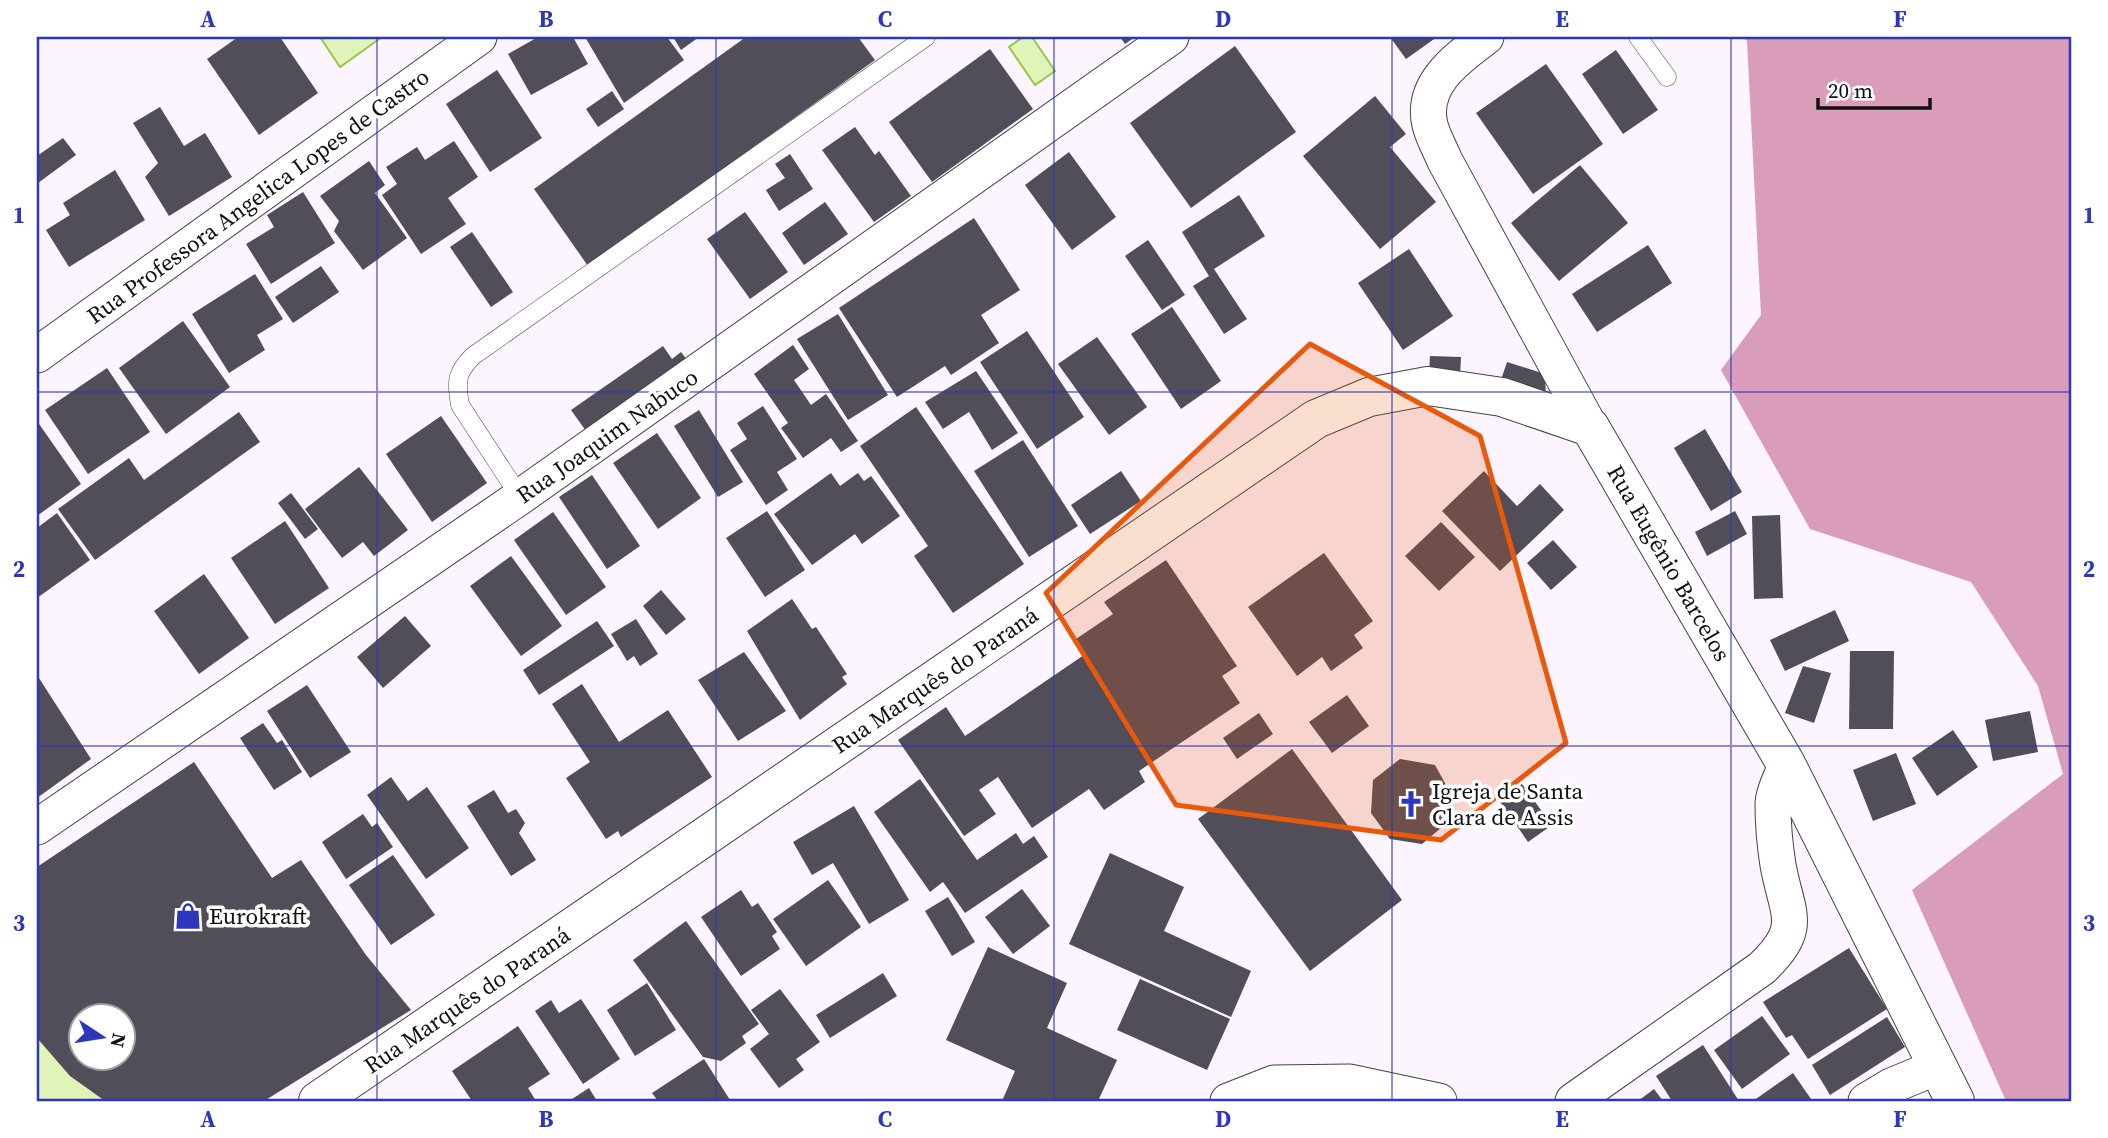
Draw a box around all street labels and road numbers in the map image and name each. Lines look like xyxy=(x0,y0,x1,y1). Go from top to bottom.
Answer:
street label: Rua Professora Angelica Lopes de Castro xyxy=(80,61,436,331)
street label: Rua Joaquim Nabuco xyxy=(510,361,704,511)
street label: Rua Eugênio Barcelos xyxy=(1600,459,1738,667)
street label: Rua Marquês do Paraná xyxy=(826,599,1045,761)
street label: Rua Marquês do Paraná xyxy=(358,919,577,1081)

